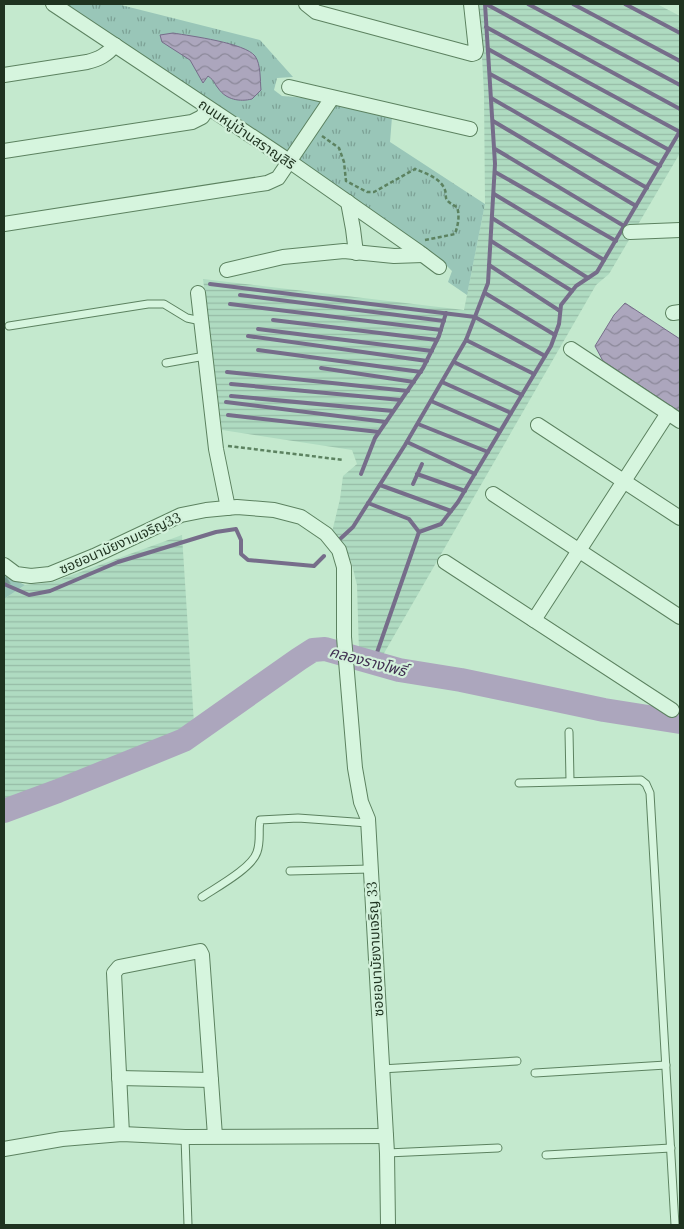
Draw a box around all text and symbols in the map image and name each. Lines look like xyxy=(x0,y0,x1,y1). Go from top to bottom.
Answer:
street label: ถนนหมู่บ้านสราญสิริ xyxy=(195,95,299,173)
street label: ซอยอนามัยงามเจริญ33 xyxy=(56,508,184,578)
water label: คลองรางโพธิ์ xyxy=(327,642,413,681)
street label: ซอยอนามัยงามเจริญ 33 xyxy=(362,881,388,1017)

